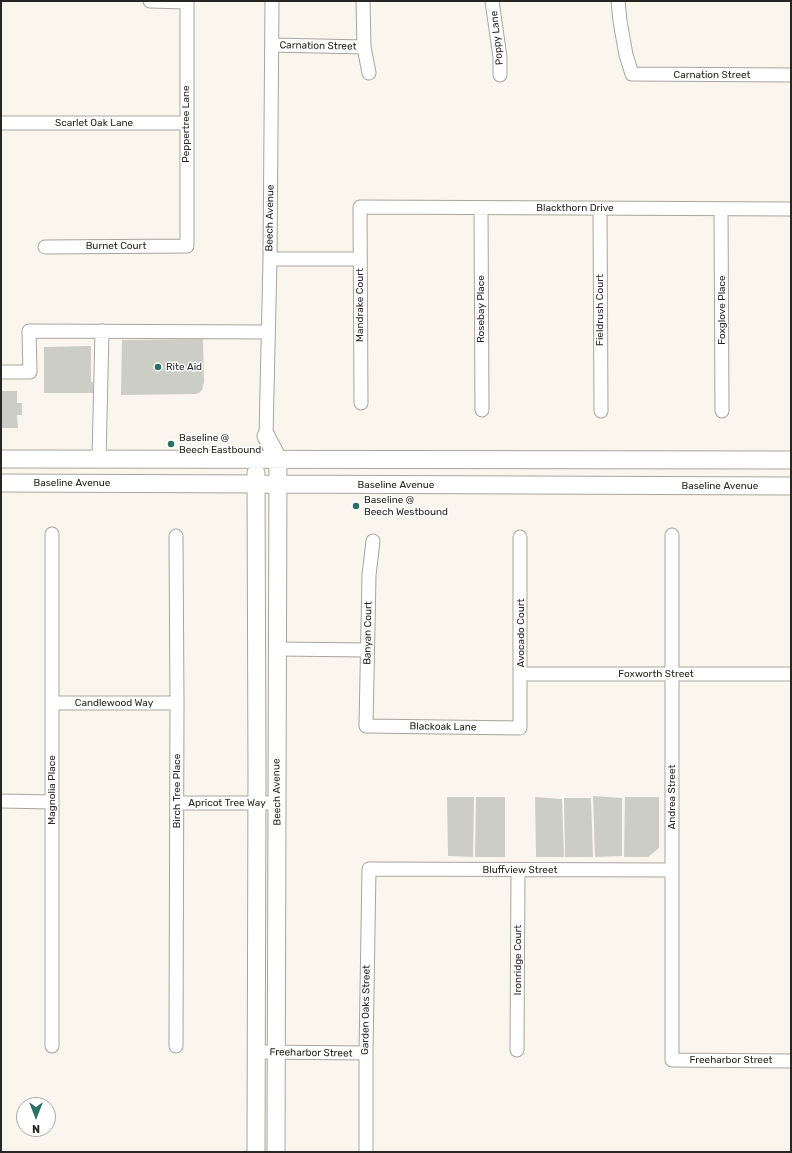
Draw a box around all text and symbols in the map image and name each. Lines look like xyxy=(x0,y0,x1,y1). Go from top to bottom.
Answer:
street label: Poppy Lane xyxy=(488,10,506,66)
street label: Carnation Street xyxy=(279,39,357,53)
street label: Carnation Street xyxy=(673,69,751,81)
street label: Peppertree Lane xyxy=(180,85,192,163)
street label: Scarlet Oak Lane xyxy=(55,117,133,129)
street label: Beech Avenue xyxy=(263,184,277,252)
street label: Blackthorn Drive xyxy=(536,202,614,214)
street label: Burnet Court xyxy=(86,240,146,252)
street label: Mandrake Court xyxy=(354,268,366,342)
street label: Fieldrush Court xyxy=(594,274,606,346)
street label: Rosebay Place xyxy=(475,275,487,343)
street label: Foxglove Place xyxy=(716,275,728,345)
place label: Rite Aid xyxy=(166,361,202,373)
marker: Rite Aid xyxy=(153,362,163,372)
place label: Baseline @ Beech Eastbound xyxy=(179,432,261,456)
marker: Baseline @ Beech Eastbound xyxy=(166,439,176,449)
street label: Baseline Avenue xyxy=(34,477,110,489)
street label: Baseline Avenue xyxy=(358,479,434,491)
street label: Baseline Avenue xyxy=(682,480,758,492)
place label: Baseline @ Beech Westbound xyxy=(364,494,448,518)
marker: Baseline @ Beech Westbound xyxy=(351,501,361,511)
street label: Avocado Court xyxy=(515,599,527,667)
street label: Banyan Court xyxy=(361,601,375,665)
street label: Foxworth Street xyxy=(618,668,694,680)
street label: Candlewood Way xyxy=(75,697,153,709)
street label: Blackoak Lane xyxy=(410,720,476,734)
street label: Birch Tree Place xyxy=(171,754,183,828)
street label: Magnolia Place xyxy=(46,755,58,825)
street label: Beech Avenue xyxy=(270,758,284,826)
street label: Andrea Street xyxy=(666,765,678,829)
street label: Apricot Tree Way xyxy=(188,797,266,809)
street label: Bluffview Street xyxy=(483,864,557,876)
street label: Ironridge Court xyxy=(512,925,524,995)
street label: Garden Oaks Street xyxy=(359,965,373,1055)
street label: Freeharbor Street xyxy=(269,1046,353,1060)
street label: Freeharbor Street xyxy=(690,1054,772,1066)
north arrow xyxy=(16,1097,56,1137)
text: N xyxy=(32,1122,40,1135)

